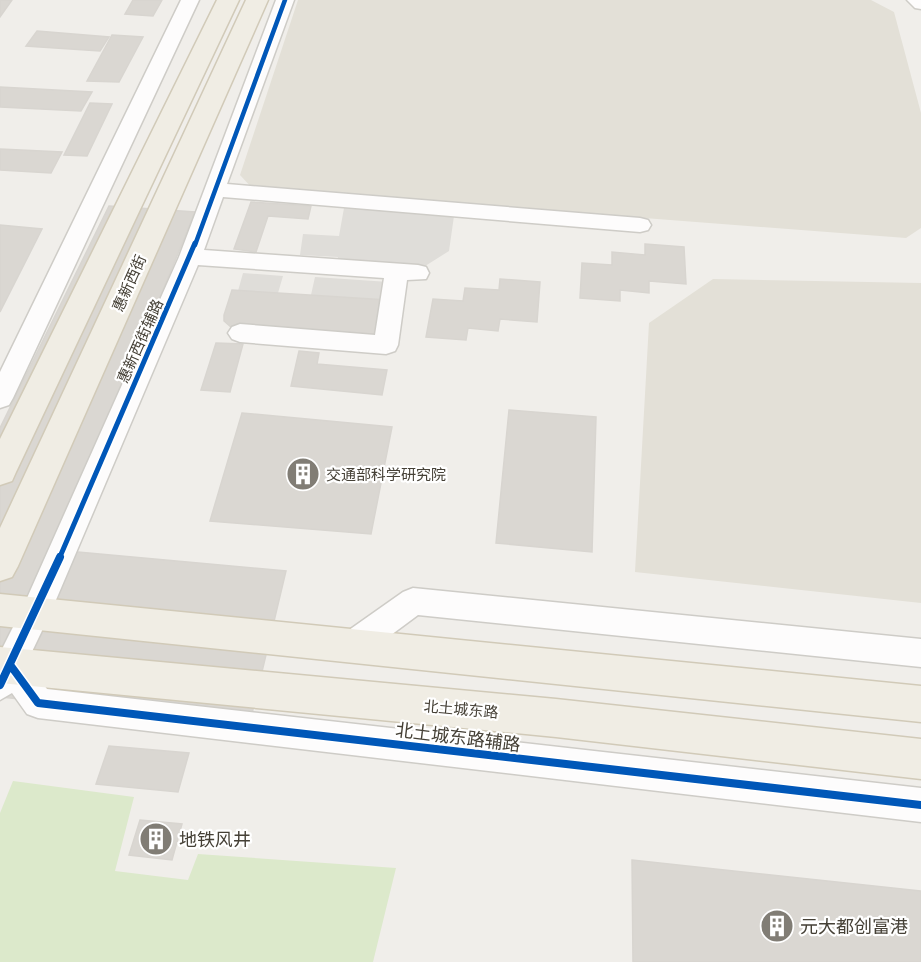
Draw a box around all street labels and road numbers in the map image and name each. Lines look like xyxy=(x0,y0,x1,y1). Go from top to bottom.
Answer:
street label: 惠新西街 xyxy=(108,252,150,314)
street label: 惠新西街辅路 xyxy=(113,296,167,386)
street label: 北土城东路 xyxy=(423,696,499,722)
street label: 北土城东路辅路 xyxy=(394,718,522,756)

